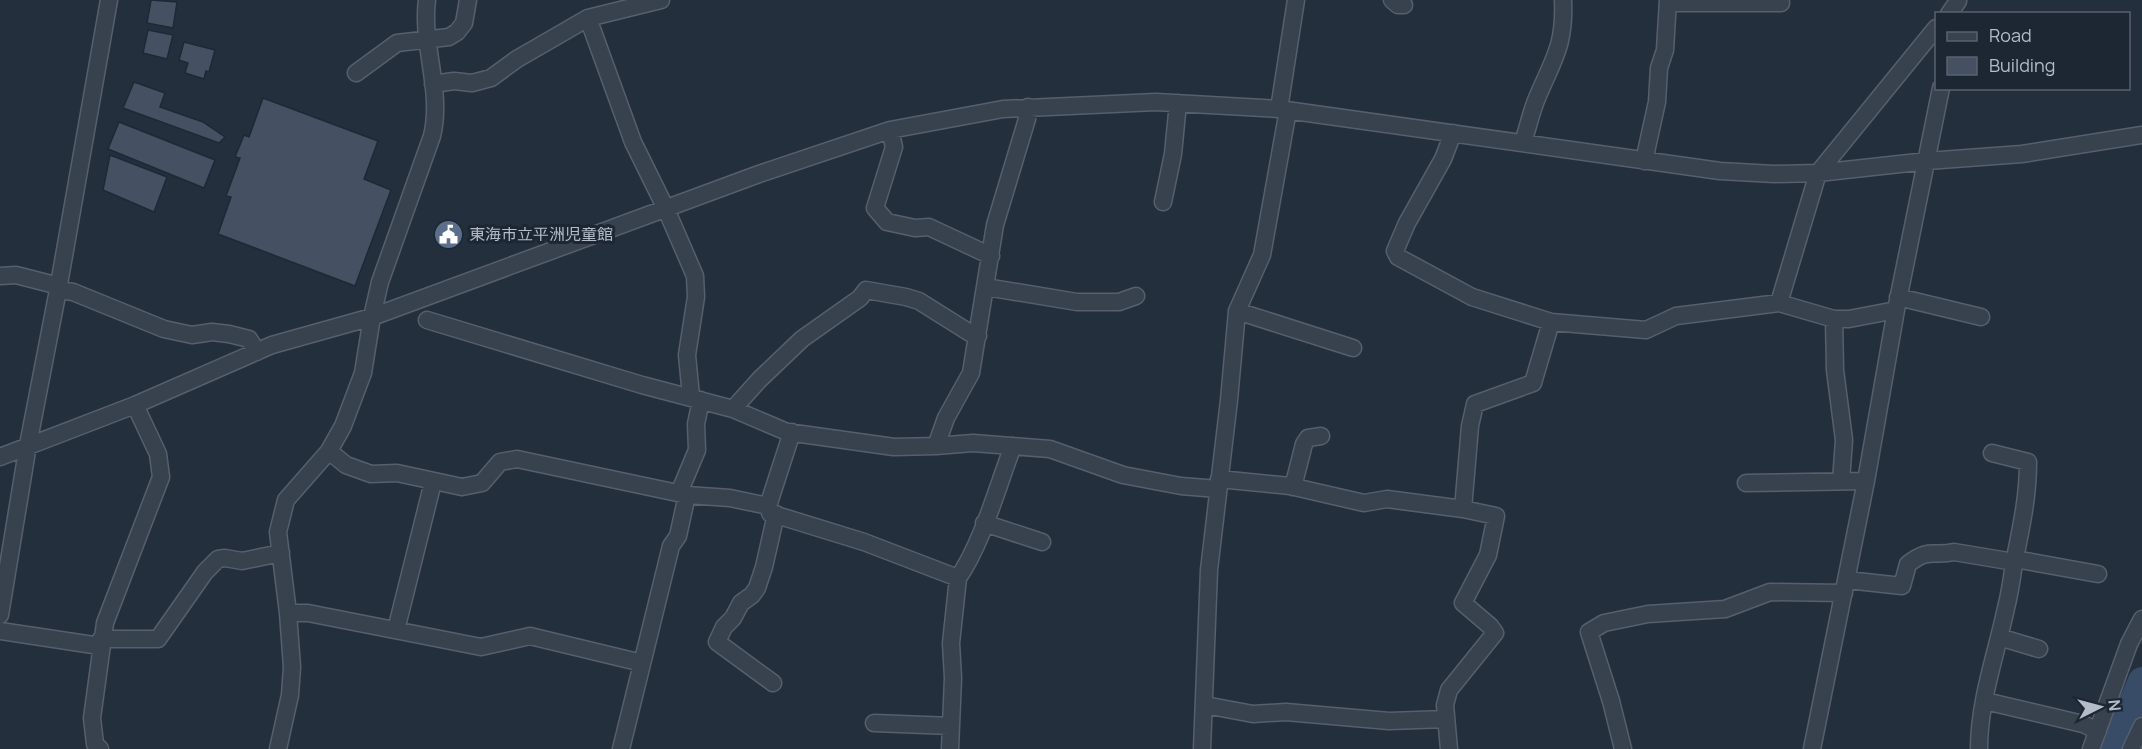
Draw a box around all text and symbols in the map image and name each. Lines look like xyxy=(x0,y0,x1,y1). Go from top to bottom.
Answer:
legend xyxy=(1935,12,2130,90)
text: Road xyxy=(1989,23,2032,47)
text: Building xyxy=(1989,53,2055,77)
public building icon: 東海市立平洲児童館 xyxy=(432,218,464,250)
place label: 東海市立平洲児童館 xyxy=(469,223,613,245)
north arrow xyxy=(2070,677,2130,737)
text: N xyxy=(2103,699,2126,712)

